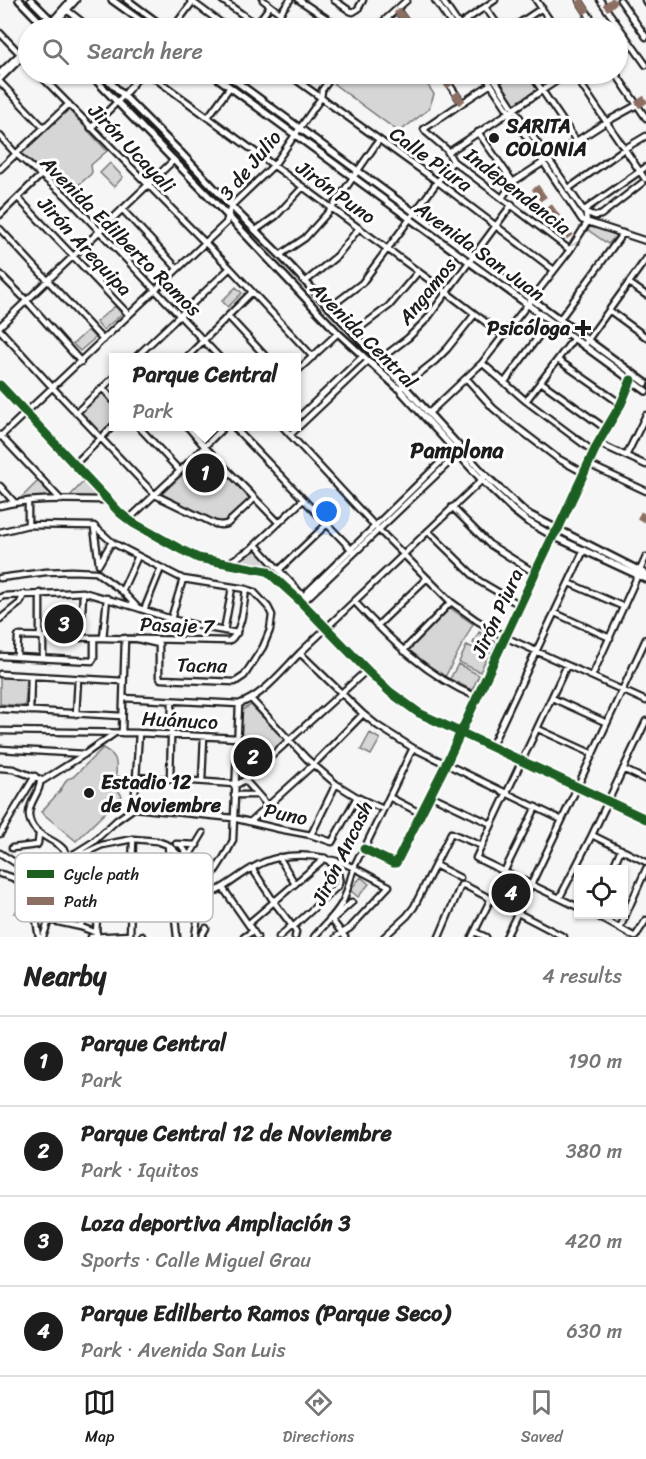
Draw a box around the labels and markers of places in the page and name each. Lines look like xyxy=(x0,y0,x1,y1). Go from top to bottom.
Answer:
place label: SARITA COLONIA xyxy=(505,109,587,167)
marker: SARITA COLONIA xyxy=(487,131,501,145)
place label: Psicóloga xyxy=(487,311,571,346)
marker: Psicóloga xyxy=(574,319,592,337)
pin: 1 xyxy=(186,450,224,496)
pin: 3 xyxy=(44,602,84,646)
pin: 2 xyxy=(234,734,272,780)
place label: Estadio 12 de Noviembre xyxy=(101,765,222,823)
marker: Estadio 12 de Noviembre xyxy=(82,786,96,800)
pin: 4 xyxy=(492,870,530,916)

